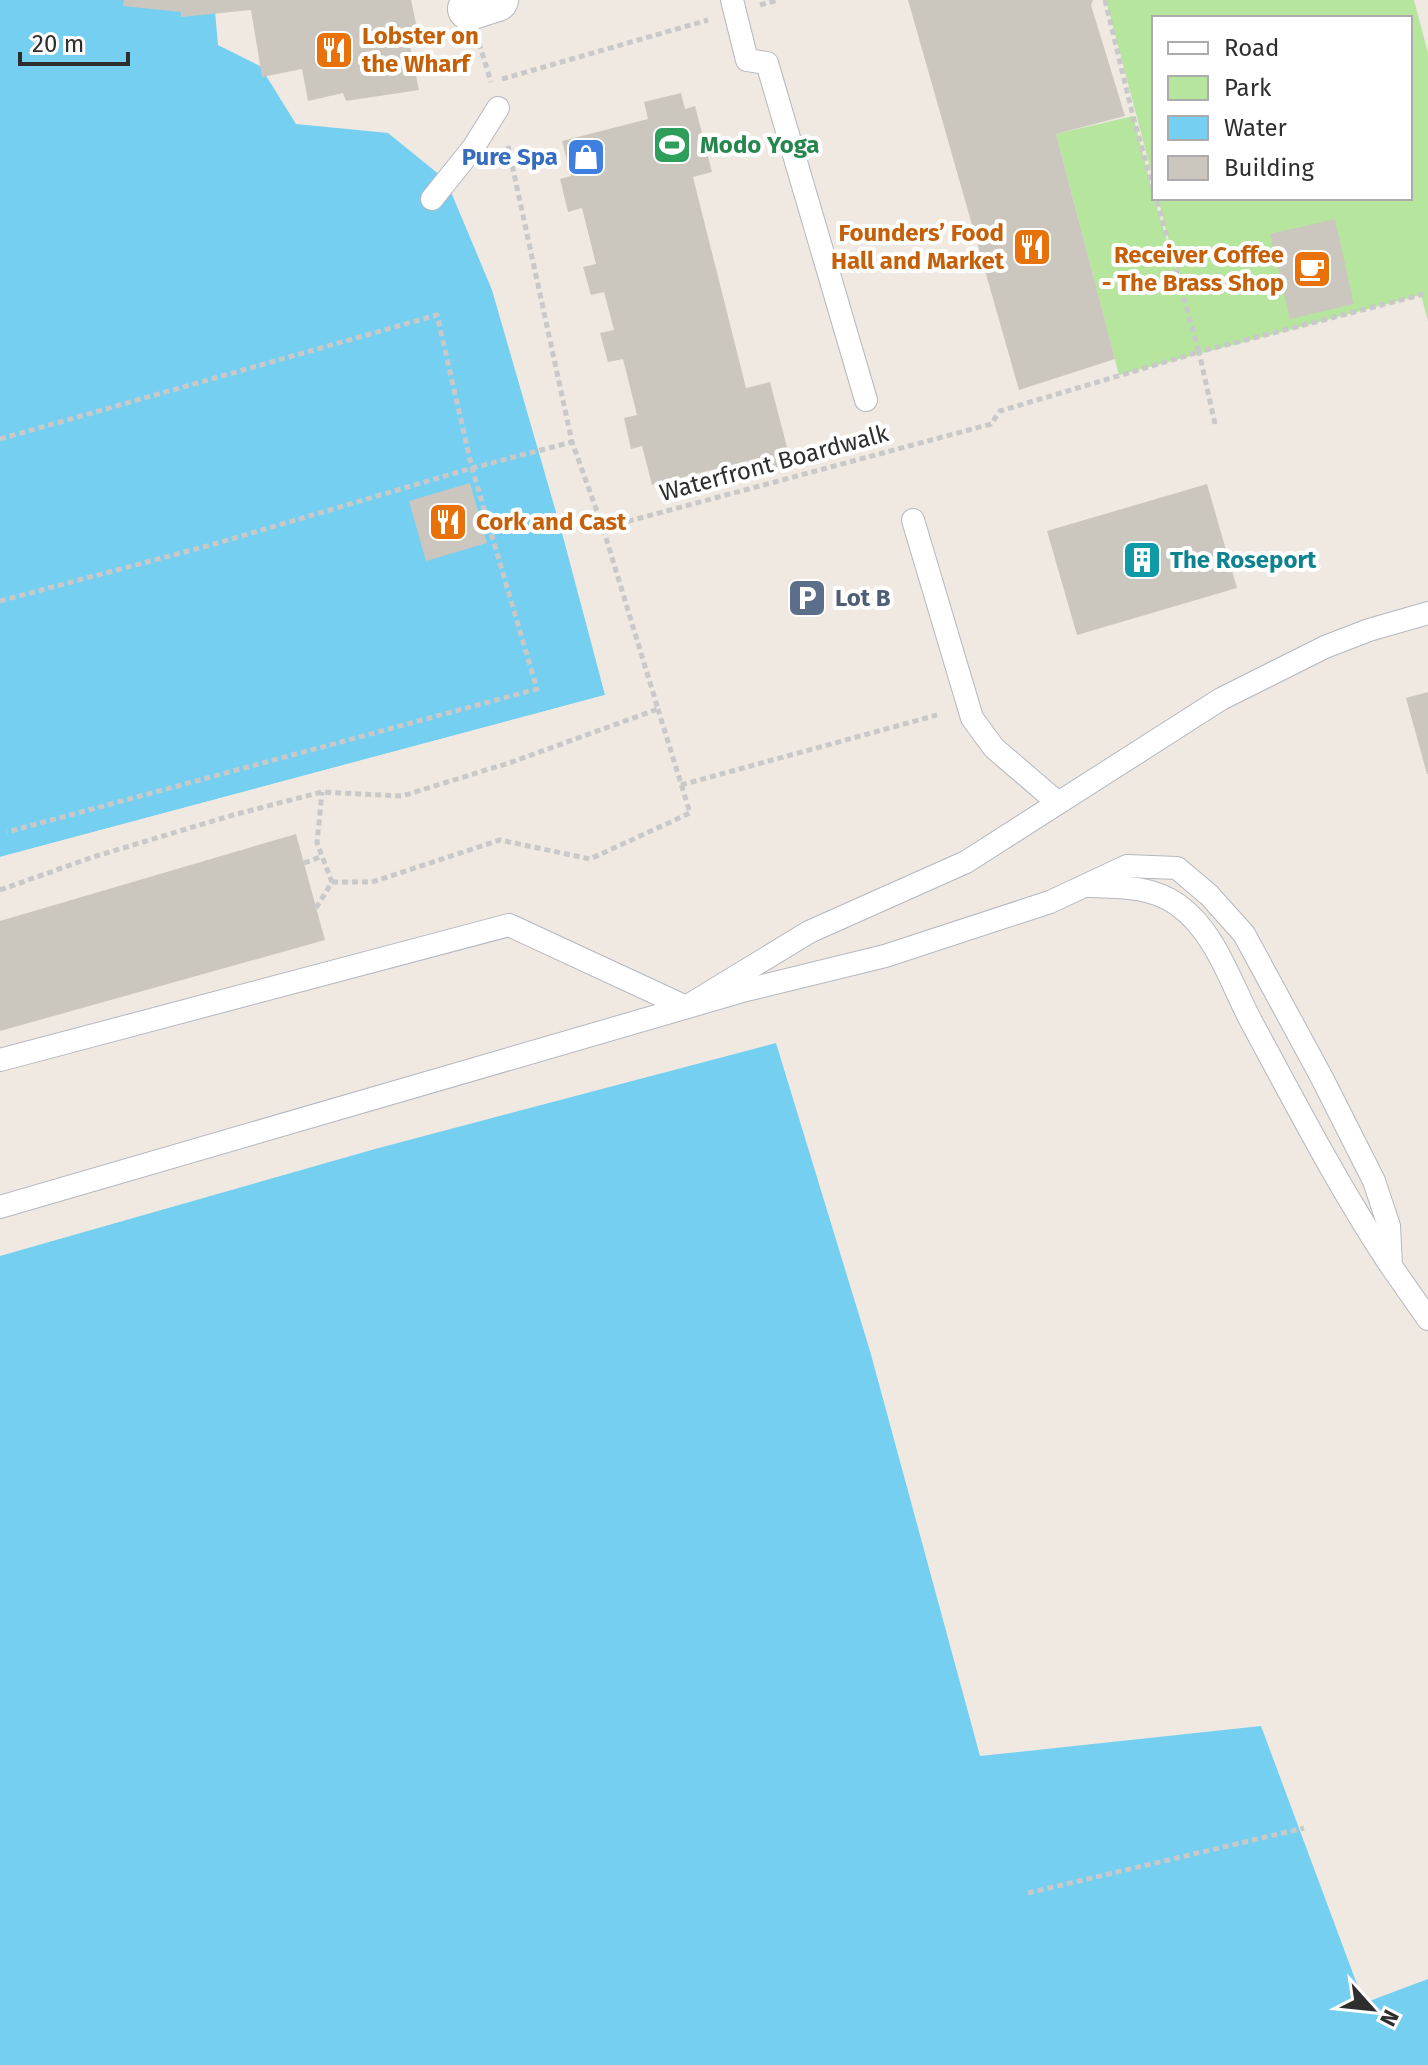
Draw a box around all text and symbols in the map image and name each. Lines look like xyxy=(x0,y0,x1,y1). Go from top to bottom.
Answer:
scale bar xyxy=(20,16,128,66)
legend xyxy=(1152,16,1412,200)
place label: Lobster on the Wharf xyxy=(362,22,479,78)
restaurant icon: Lobster on the Wharf xyxy=(313,29,355,71)
text: 20 m xyxy=(32,30,84,58)
text: Road xyxy=(1224,34,1279,62)
text: Park xyxy=(1224,74,1272,102)
text: Water xyxy=(1224,114,1288,142)
sports icon: Modo Yoga xyxy=(651,124,693,166)
place label: Modo Yoga xyxy=(700,131,820,159)
shop icon: Pure Spa xyxy=(565,136,607,178)
place label: Pure Spa xyxy=(462,143,558,171)
text: Building xyxy=(1224,154,1314,182)
place label: Founders’ Food Hall and Market xyxy=(831,219,1005,275)
restaurant icon: Founders’ Food Hall and Market xyxy=(1011,226,1053,268)
place label: Receiver Coffee - The Brass Shop xyxy=(1102,241,1284,297)
cafe icon: Receiver Coffee - The Brass Shop xyxy=(1291,248,1333,290)
street label: Waterfront Boardwalk xyxy=(656,419,892,507)
restaurant icon: Cork and Cast xyxy=(427,501,469,543)
place label: Cork and Cast xyxy=(476,508,627,536)
building icon: The Roseport xyxy=(1121,539,1163,581)
place label: The Roseport xyxy=(1170,546,1317,574)
parking icon: Lot B xyxy=(786,577,828,619)
place label: Lot B xyxy=(835,584,891,612)
north arrow xyxy=(1332,1969,1412,2049)
text: N xyxy=(1374,2005,1405,2030)

